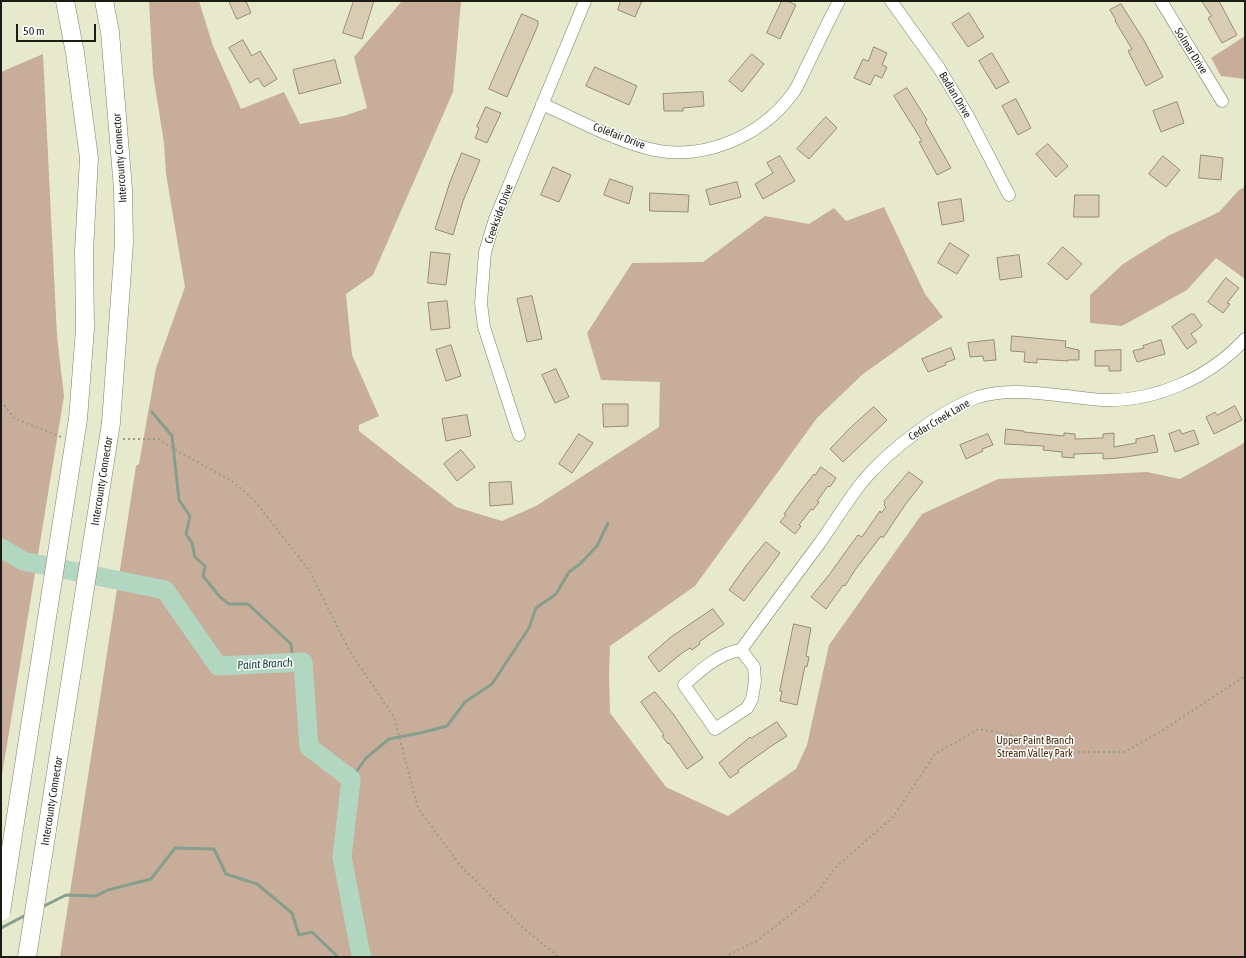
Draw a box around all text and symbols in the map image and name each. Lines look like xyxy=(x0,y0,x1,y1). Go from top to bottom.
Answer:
scale bar xyxy=(18,16,98,42)
text: 50 m xyxy=(23,24,45,38)
street label: Solmar Drive xyxy=(1172,26,1210,76)
street label: Badian Drive xyxy=(936,70,974,120)
street label: Intercounty Connector xyxy=(110,113,130,203)
street label: Colefair Drive xyxy=(591,120,647,152)
street label: Creekside Drive xyxy=(482,182,516,246)
street label: Cedar Creek Lane xyxy=(906,397,972,443)
street label: Intercounty Connector xyxy=(88,436,116,526)
water label: Paint Branch xyxy=(237,655,293,673)
park label: Upper Paint Branch Stream Valley Park xyxy=(996,734,1074,760)
street label: Intercounty Connector xyxy=(38,756,66,846)

